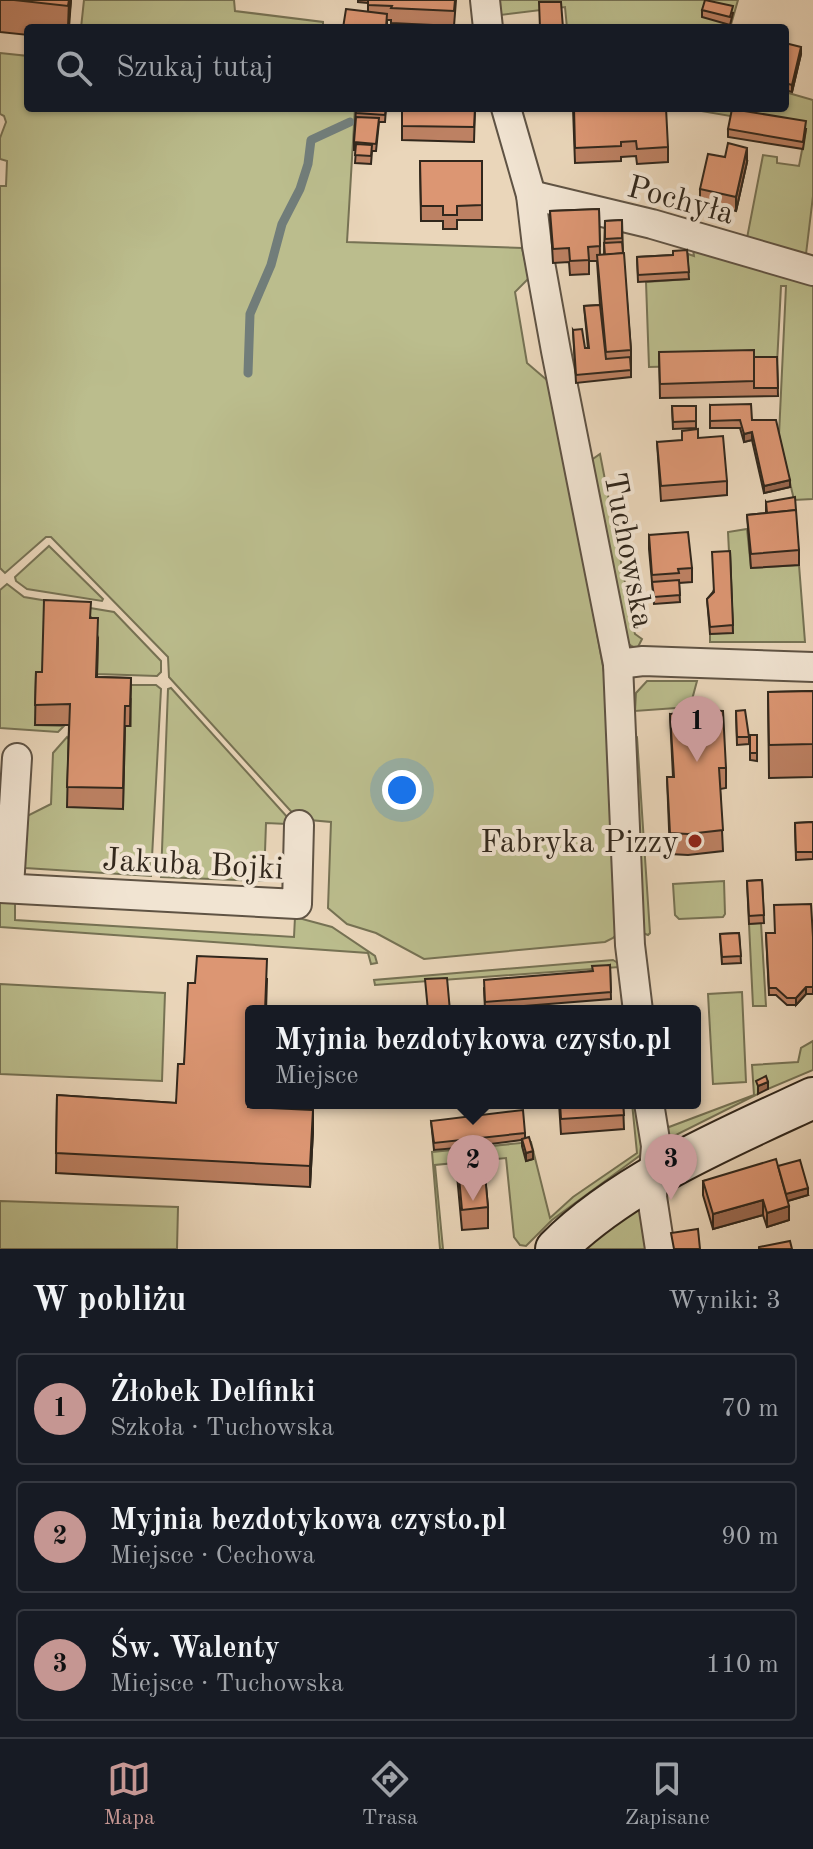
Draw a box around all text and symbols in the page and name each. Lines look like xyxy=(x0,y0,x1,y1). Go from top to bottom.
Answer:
search box xyxy=(24,24,789,112)
icon: search xyxy=(52,46,96,90)
text: Szukaj tutaj xyxy=(116,53,274,83)
street label: Pochyła xyxy=(623,172,737,231)
street label: Tuchowska xyxy=(596,470,658,631)
pin: 1 xyxy=(671,696,723,762)
your location xyxy=(382,770,422,810)
place label: Fabryka Pizzy xyxy=(480,828,679,860)
marker: Fabryka Pizzy xyxy=(686,832,704,850)
street label: Jakuba Bojki xyxy=(101,845,284,887)
popup xyxy=(245,1005,701,1109)
text: Myjnia bezdotykowa czysto.pl xyxy=(275,1026,671,1056)
text: Miejsce xyxy=(275,1063,358,1089)
pin: 3 xyxy=(645,1134,697,1200)
pin: 2 xyxy=(447,1135,499,1201)
text: W pobliżu xyxy=(32,1284,187,1318)
text: Wyniki: 3 xyxy=(668,1288,781,1314)
text: Żłobek Delfinki xyxy=(110,1378,315,1408)
text: 1 xyxy=(52,1396,68,1422)
text: 70 m xyxy=(721,1396,779,1422)
text: Szkoła · Tuchowska xyxy=(110,1415,334,1441)
text: Myjnia bezdotykowa czysto.pl xyxy=(110,1506,506,1536)
text: 2 xyxy=(52,1524,68,1550)
text: 90 m xyxy=(721,1524,779,1550)
text: Miejsce · Cechowa xyxy=(110,1543,315,1569)
text: Św. Walenty xyxy=(110,1634,280,1664)
text: 3 xyxy=(52,1652,68,1678)
text: 110 m xyxy=(706,1652,779,1678)
text: Miejsce · Tuchowska xyxy=(110,1671,344,1697)
tab: Mapa xyxy=(103,1757,155,1832)
tab: Trasa xyxy=(362,1757,418,1832)
tab: Zapisane xyxy=(625,1757,710,1832)

